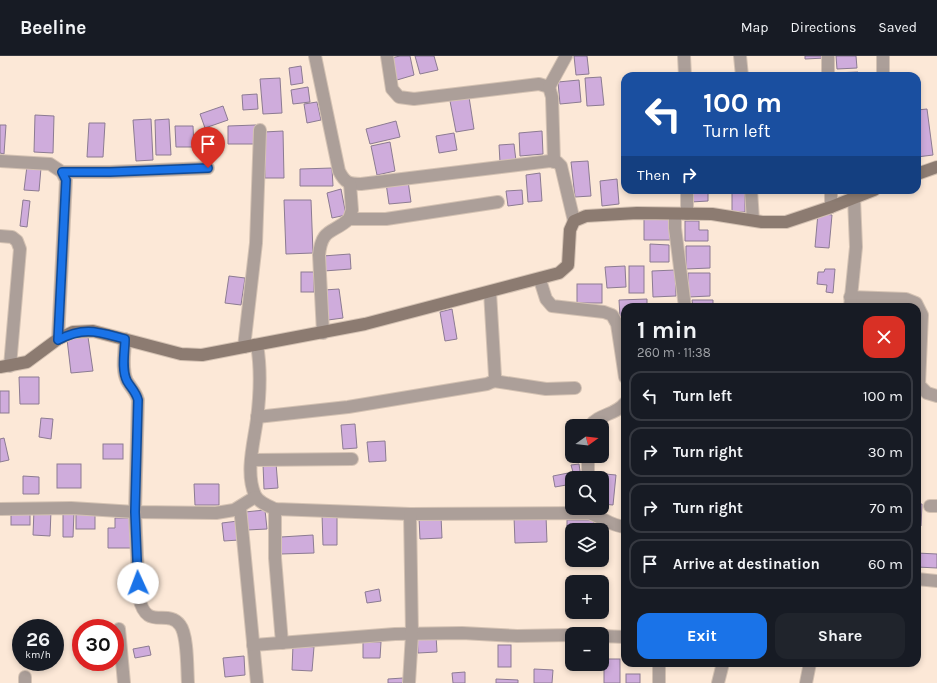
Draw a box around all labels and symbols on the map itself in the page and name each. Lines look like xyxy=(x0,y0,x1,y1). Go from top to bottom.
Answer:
pin xyxy=(191,127,225,168)
north arrow xyxy=(565,419,609,463)
position arrow xyxy=(117,562,159,604)
speed limit sign: 30 xyxy=(72,619,124,671)

